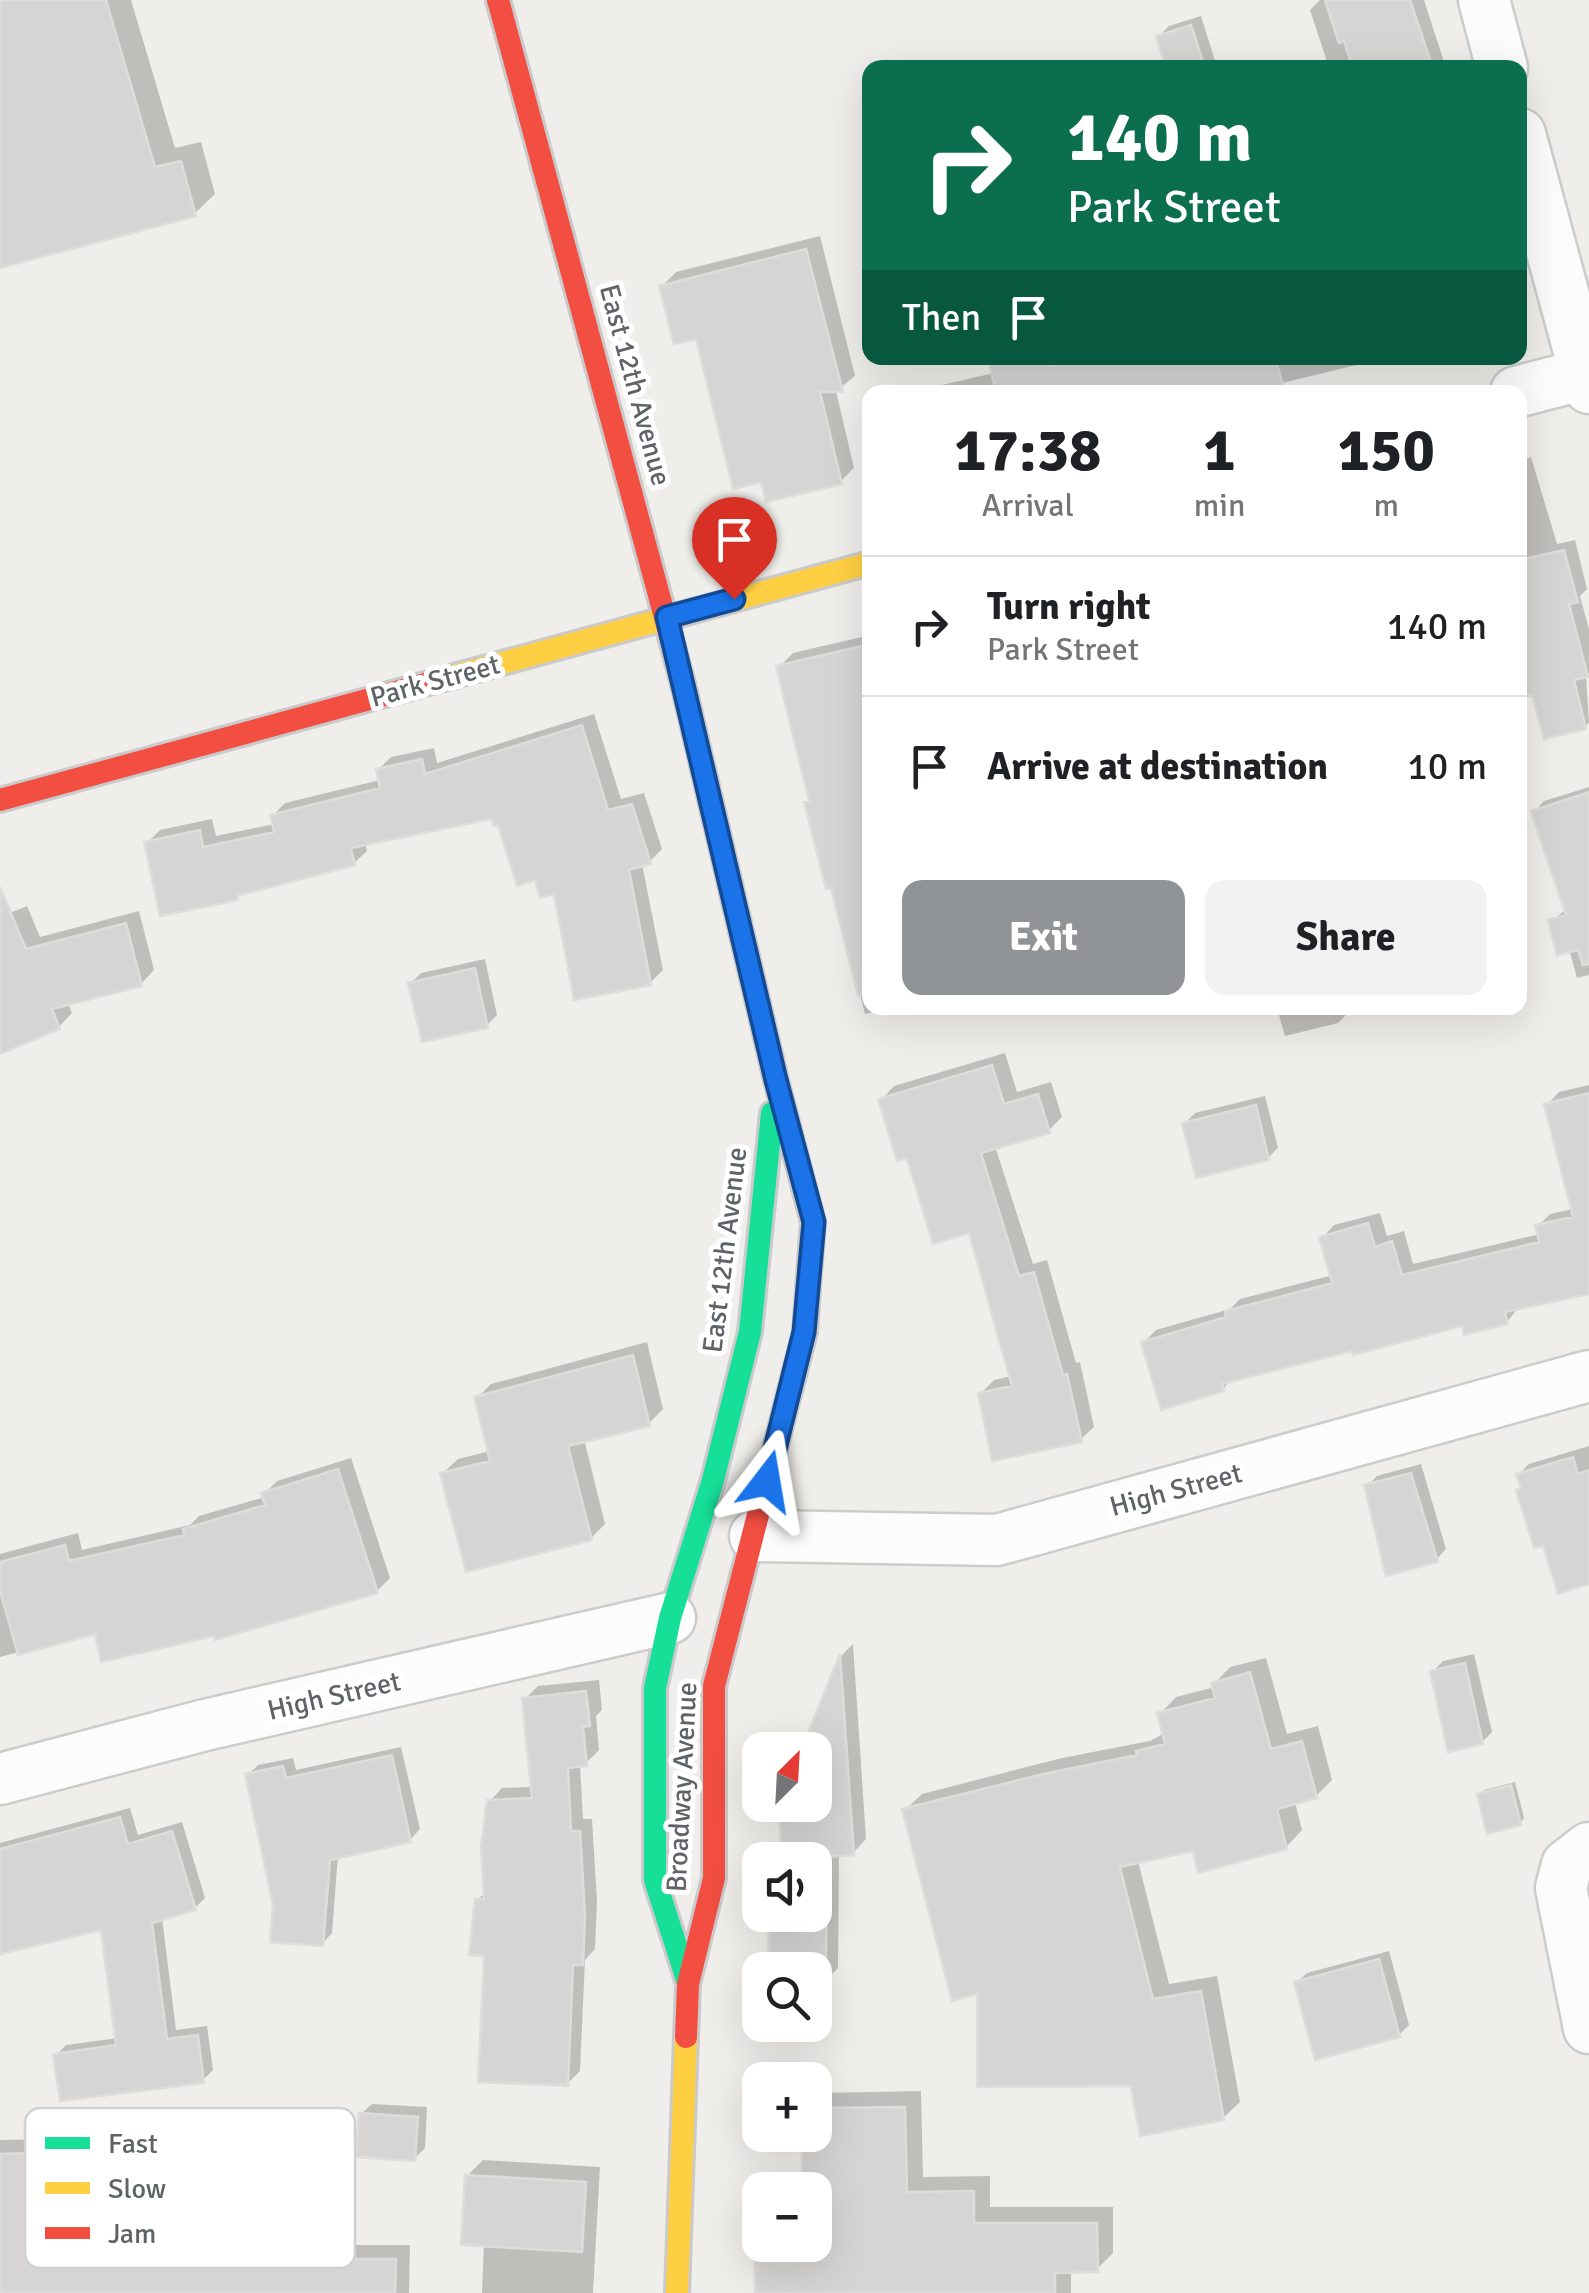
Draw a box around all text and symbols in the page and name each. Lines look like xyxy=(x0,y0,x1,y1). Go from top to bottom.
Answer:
text: 140 m xyxy=(1067,94,1252,180)
icon: right xyxy=(902,100,1032,230)
text: Park Street xyxy=(1067,180,1281,235)
street label: East 12th Avenue xyxy=(592,281,678,489)
icon: arrive xyxy=(1001,290,1056,345)
text: Then xyxy=(902,294,981,341)
text: 17:38 xyxy=(954,414,1102,488)
text: 1 xyxy=(1203,414,1236,488)
text: 150 xyxy=(1338,414,1435,488)
text: Arrival xyxy=(982,486,1074,525)
text: min xyxy=(1194,486,1245,525)
text: m xyxy=(1373,486,1399,525)
pin xyxy=(692,497,777,600)
icon: arrive xyxy=(707,512,762,567)
text: Turn right xyxy=(987,583,1151,630)
icon: right xyxy=(902,599,957,654)
text: 140 m xyxy=(1387,603,1487,650)
text: Park Street xyxy=(987,630,1139,669)
street label: Park Street xyxy=(366,647,504,715)
icon: arrive xyxy=(902,739,957,794)
text: Arrive at destination xyxy=(987,743,1328,790)
text: 10 m xyxy=(1407,743,1487,790)
button: Exit xyxy=(902,880,1185,995)
button: Share xyxy=(1205,880,1487,995)
street label: East 12th Avenue xyxy=(696,1145,754,1355)
position arrow xyxy=(715,1429,819,1533)
street label: High Street xyxy=(1106,1456,1246,1524)
street label: High Street xyxy=(264,1664,404,1728)
street label: Broadway Avenue xyxy=(660,1681,704,1893)
north arrow xyxy=(742,1732,832,1822)
map controls xyxy=(742,1732,832,2262)
button: sound xyxy=(742,1842,832,1932)
button: search xyxy=(742,1952,832,2042)
button: + xyxy=(742,2062,832,2152)
legend xyxy=(25,2108,355,2268)
text: Fast xyxy=(108,2127,158,2161)
text: Slow xyxy=(108,2172,166,2206)
button: − xyxy=(742,2172,832,2262)
text: Jam xyxy=(108,2217,156,2251)

